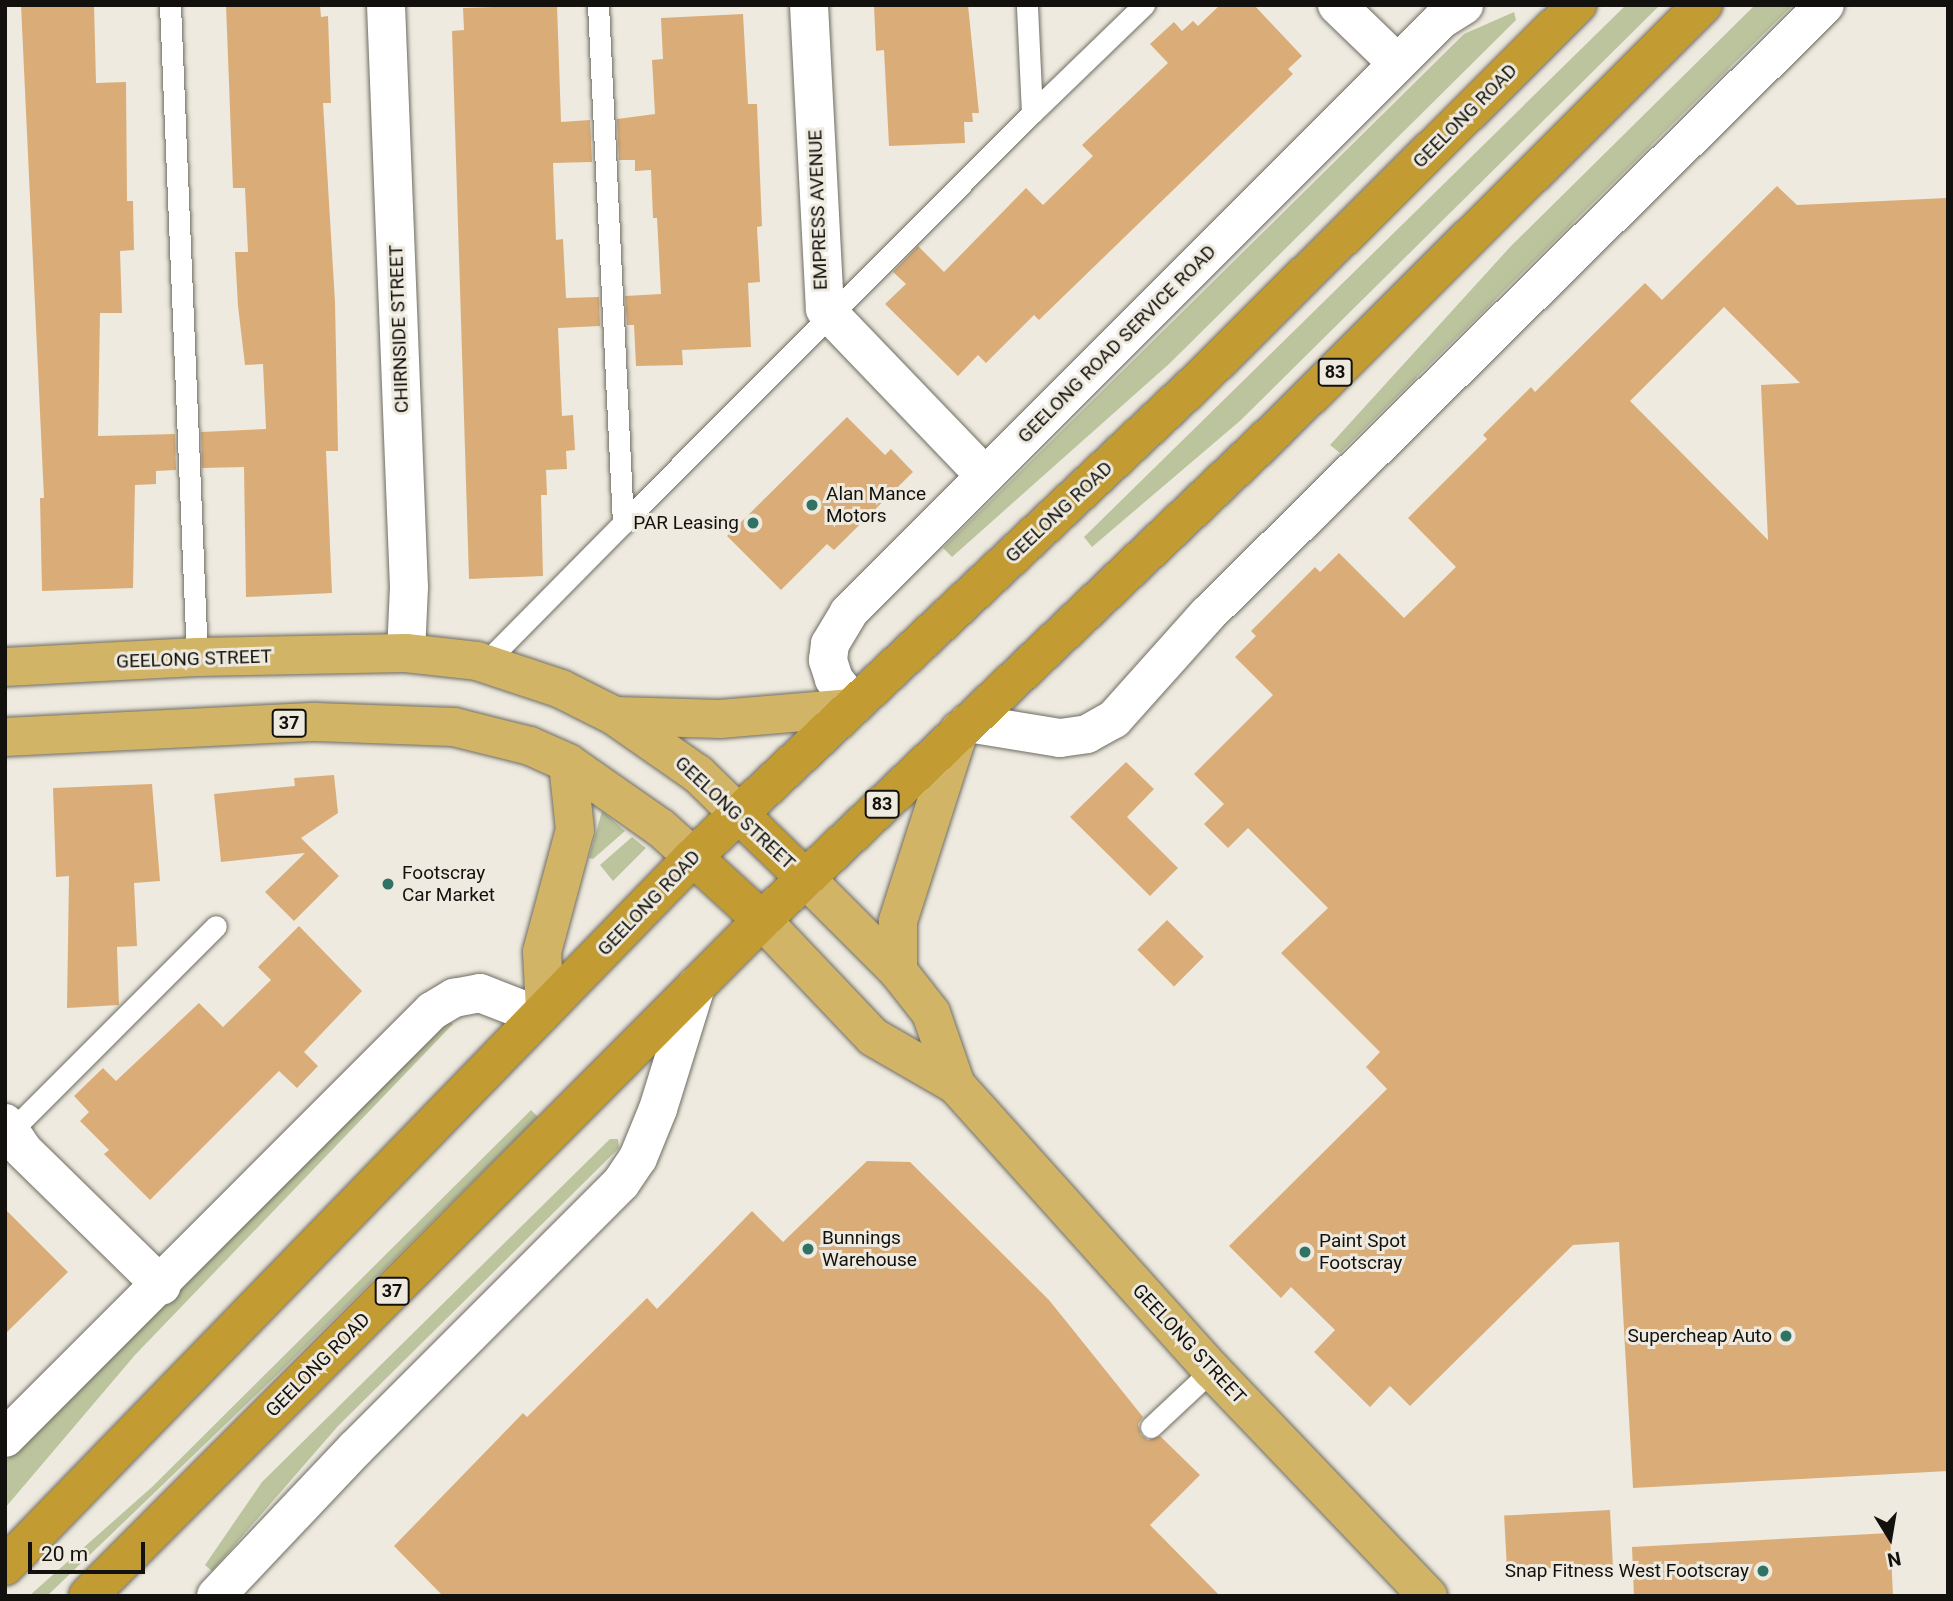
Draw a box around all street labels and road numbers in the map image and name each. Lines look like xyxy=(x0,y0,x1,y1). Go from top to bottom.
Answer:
street label: GEELONG ROAD xyxy=(1408,59,1522,173)
street label: EMPRESS AVENUE xyxy=(804,129,832,291)
street label: GEELONG ROAD SERVICE ROAD xyxy=(1013,240,1221,448)
street label: CHIRNSIDE STREET xyxy=(385,245,413,413)
road number: 83 xyxy=(1318,358,1352,386)
street label: GEELONG ROAD xyxy=(1001,457,1117,567)
street label: GEELONG STREET xyxy=(116,645,272,673)
road number: 37 xyxy=(272,708,306,738)
street label: GEELONG STREET xyxy=(670,752,800,874)
road number: 83 xyxy=(864,790,900,818)
street label: GEELONG ROAD xyxy=(593,845,705,961)
road number: 37 xyxy=(374,1276,410,1306)
street label: GEELONG STREET xyxy=(1128,1279,1250,1409)
street label: GEELONG ROAD xyxy=(261,1308,375,1422)

